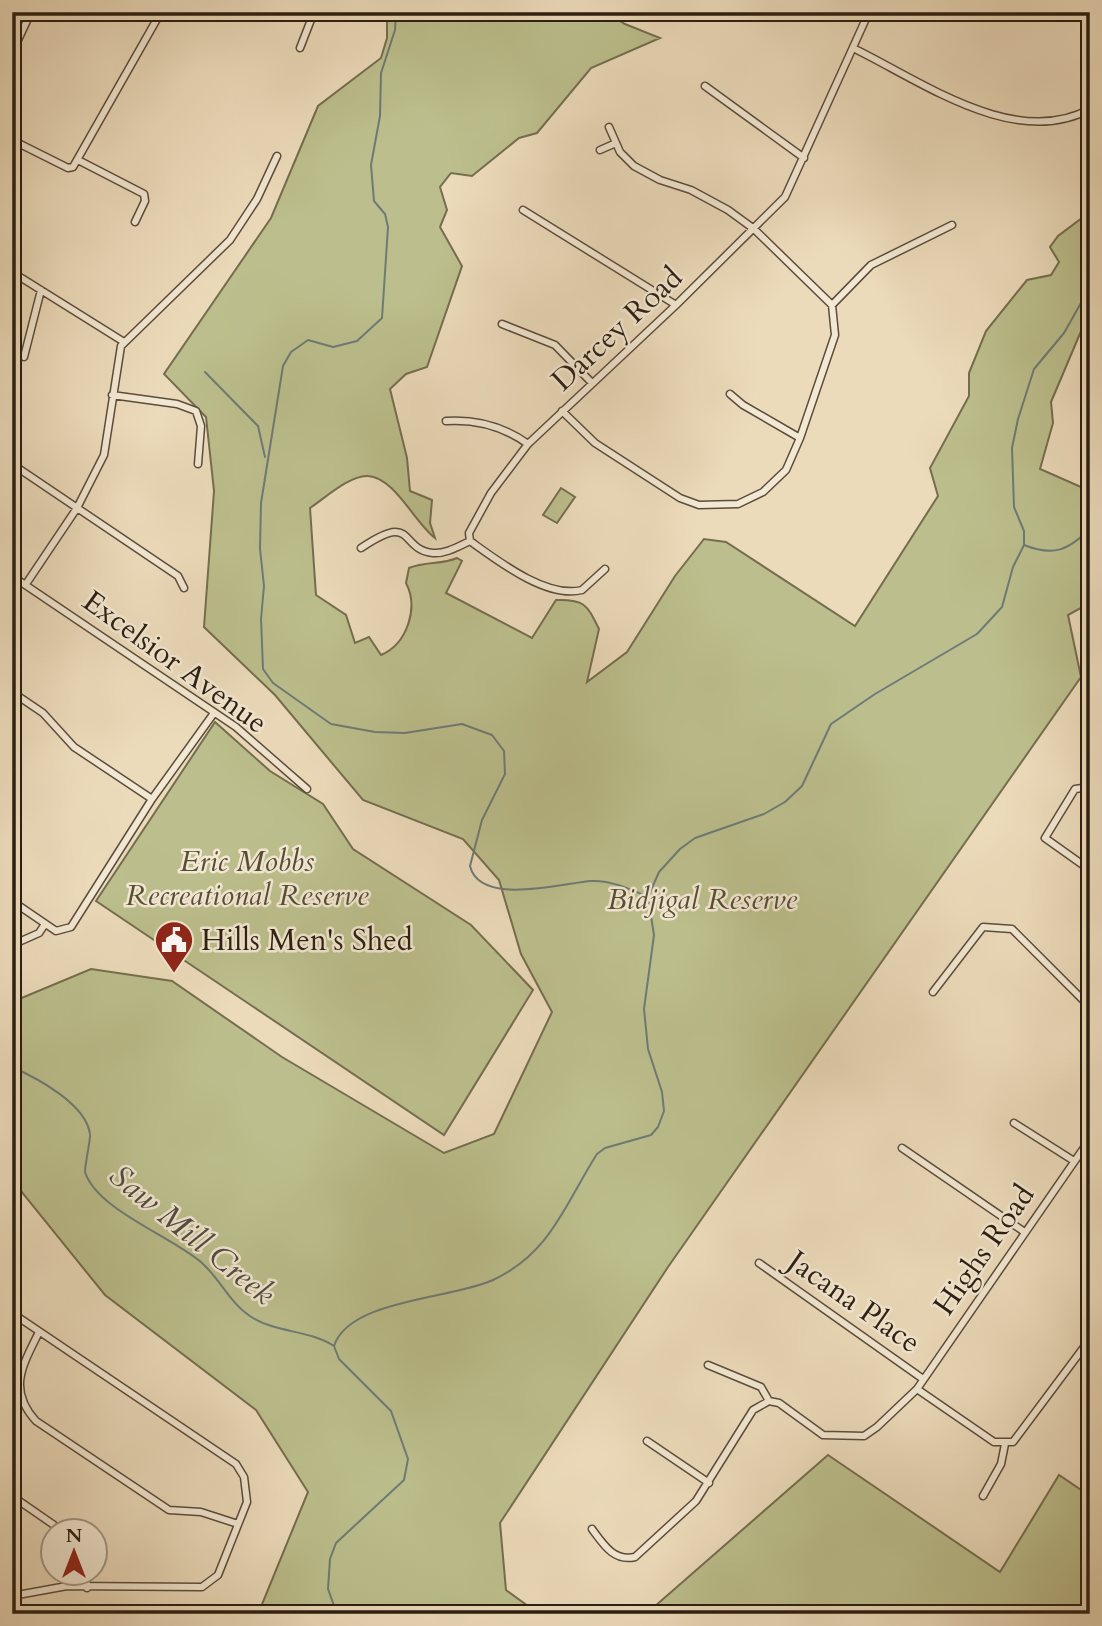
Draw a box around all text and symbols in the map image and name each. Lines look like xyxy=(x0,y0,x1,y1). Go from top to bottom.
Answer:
street label: Darcey Road xyxy=(543,258,691,400)
street label: Excelsior Avenue xyxy=(74,581,276,743)
park label: Eric Mobbs Recreational Reserve xyxy=(126,841,369,916)
park label: Bidjigal Reserve xyxy=(607,879,798,920)
public building icon: Hills Men's Shed xyxy=(153,919,195,974)
place label: Hills Men's Shed xyxy=(201,920,413,961)
water label: Saw Mill Creek xyxy=(100,1154,284,1316)
street label: Highs Road xyxy=(924,1176,1044,1324)
street label: Jacana Place xyxy=(776,1239,929,1363)
north arrow xyxy=(38,1518,108,1588)
text: N xyxy=(66,1523,83,1549)

